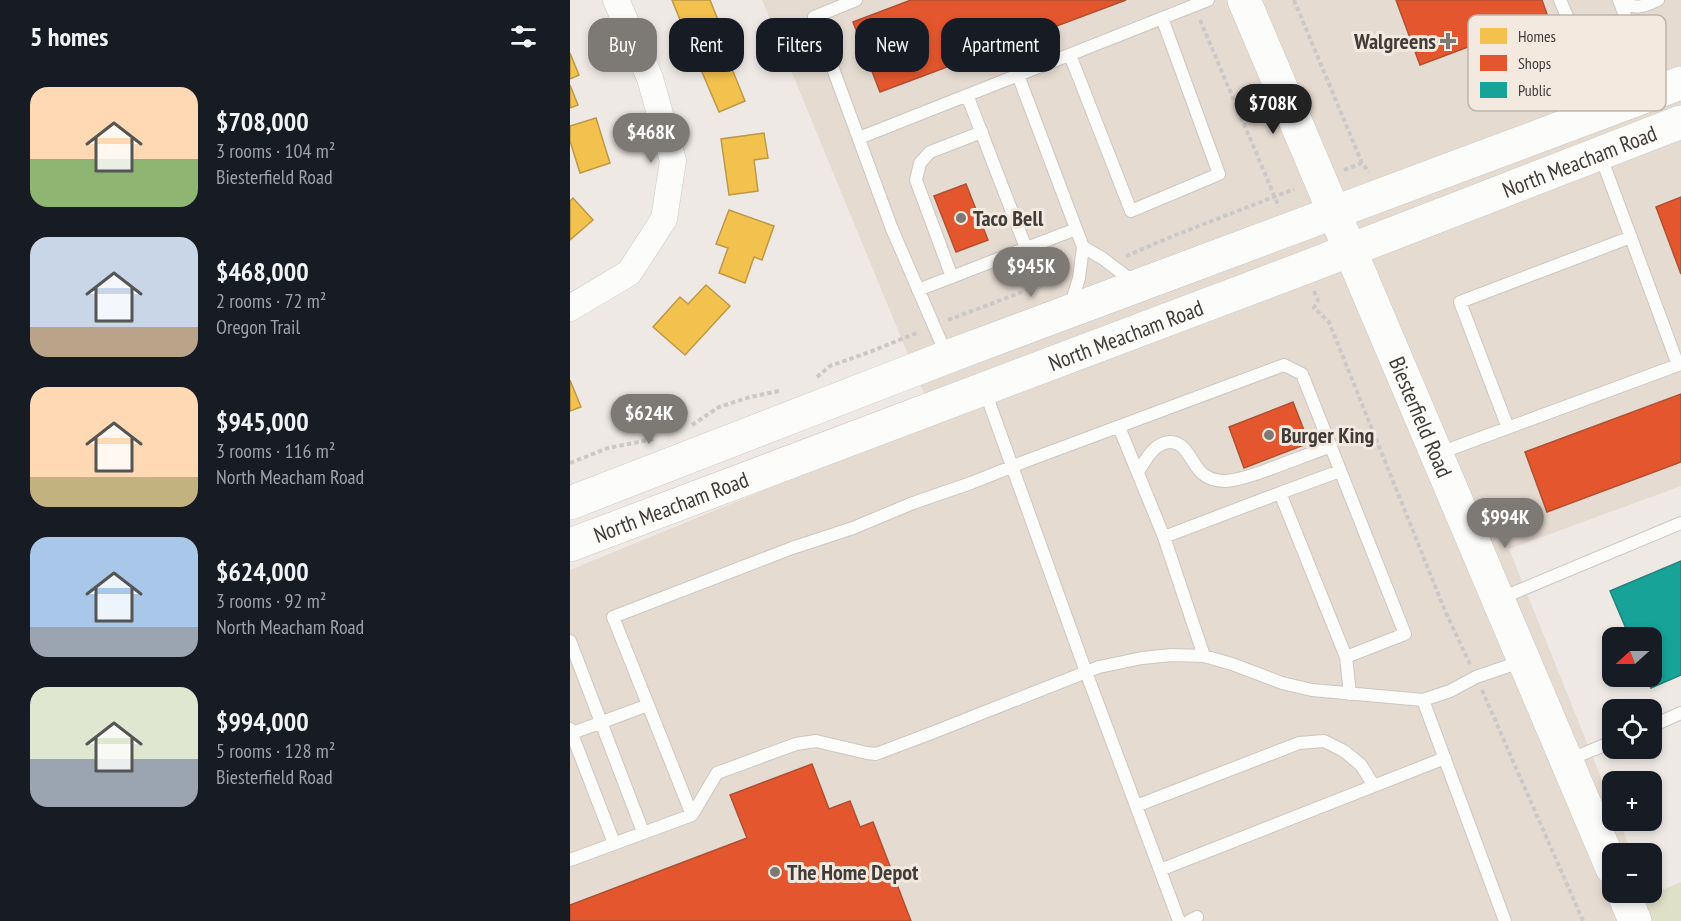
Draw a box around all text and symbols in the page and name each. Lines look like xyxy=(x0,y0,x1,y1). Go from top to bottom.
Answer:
legend xyxy=(1468,15,1666,111)
chip: Buy xyxy=(588,18,657,72)
chip: Rent xyxy=(669,18,744,72)
chip: Filters xyxy=(756,18,843,72)
chip: New xyxy=(855,18,929,72)
chip: Apartment xyxy=(941,18,1060,72)
text: 5 homes xyxy=(30,20,108,53)
icon: filters xyxy=(507,20,540,53)
text: Homes xyxy=(1518,26,1556,46)
place label: Walgreens xyxy=(1353,27,1436,55)
marker: Walgreens xyxy=(1441,34,1455,48)
text: Shops xyxy=(1518,53,1551,73)
text: Public xyxy=(1518,80,1552,100)
pin: $708K xyxy=(1231,84,1315,135)
text: $708K xyxy=(1249,90,1297,116)
text: $708,000 xyxy=(216,105,309,138)
icon: home xyxy=(78,111,150,183)
pin: $468K xyxy=(609,113,693,164)
text: $468K xyxy=(627,119,675,145)
street label: North Meacham Road xyxy=(1498,119,1661,204)
text: 3 rooms · 104 m² xyxy=(216,138,335,164)
text: Biesterfield Road xyxy=(216,164,333,190)
place label: Taco Bell xyxy=(973,204,1044,232)
marker: Taco Bell xyxy=(954,211,968,225)
pin: $945K xyxy=(989,247,1073,298)
text: $945K xyxy=(1007,253,1055,279)
text: $468,000 xyxy=(216,255,309,288)
icon: home xyxy=(78,261,150,333)
text: 2 rooms · 72 m² xyxy=(216,288,326,314)
street label: North Meacham Road xyxy=(1044,293,1207,377)
text: Oregon Trail xyxy=(216,314,300,340)
street label: Biesterfield Road xyxy=(1383,353,1459,482)
pin: $624K xyxy=(607,394,691,445)
text: $624K xyxy=(625,400,673,426)
text: $945,000 xyxy=(216,405,309,438)
icon: home xyxy=(78,411,150,483)
place label: Burger King xyxy=(1281,421,1374,449)
marker: Burger King xyxy=(1262,428,1276,442)
text: 3 rooms · 116 m² xyxy=(216,438,335,464)
text: North Meacham Road xyxy=(216,464,364,490)
street label: North Meacham Road xyxy=(590,465,752,549)
pin: $994K xyxy=(1463,498,1547,549)
text: $994K xyxy=(1481,504,1529,530)
text: $624,000 xyxy=(216,555,309,588)
icon: home xyxy=(78,561,150,633)
text: 3 rooms · 92 m² xyxy=(216,588,326,614)
text: North Meacham Road xyxy=(216,614,364,640)
north arrow xyxy=(1602,627,1662,687)
map controls xyxy=(1602,627,1662,903)
button: locate xyxy=(1602,699,1662,759)
text: $994,000 xyxy=(216,705,309,738)
icon: home xyxy=(78,711,150,783)
text: 5 rooms · 128 m² xyxy=(216,738,335,764)
text: Biesterfield Road xyxy=(216,764,333,790)
button: + xyxy=(1602,771,1662,831)
button: − xyxy=(1602,843,1662,903)
place label: The Home Depot xyxy=(787,858,919,886)
marker: The Home Depot xyxy=(768,865,782,879)

